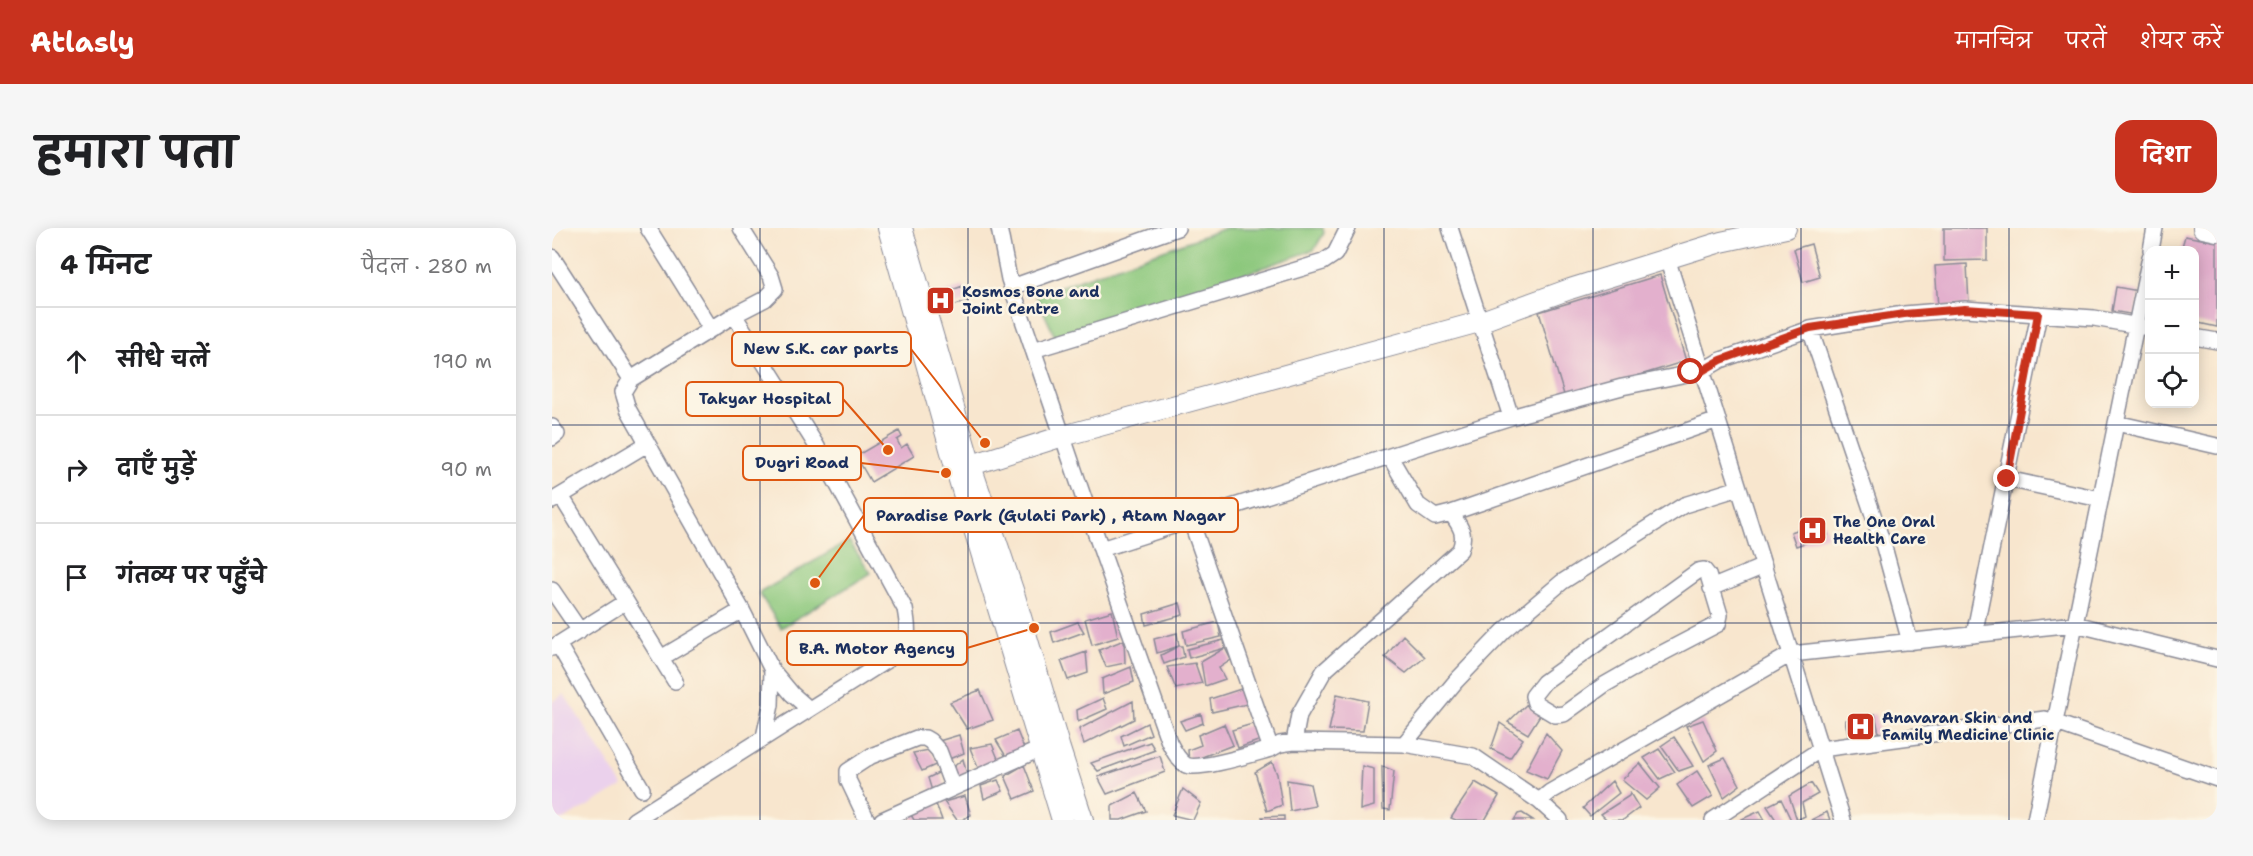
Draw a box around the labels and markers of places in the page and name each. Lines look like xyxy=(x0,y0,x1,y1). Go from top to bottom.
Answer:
place label: Kosmos Bone and Joint Centre xyxy=(962,282,1100,319)
hospital icon: Kosmos Bone and Joint Centre xyxy=(925,285,957,317)
callout: New S.K. car parts xyxy=(732,332,911,366)
callout: Takyar Hospital xyxy=(686,382,843,416)
callout: Dugri Road xyxy=(743,446,861,480)
callout: Paradise Park (Gulati Park) , Atam Nagar xyxy=(864,498,1238,532)
place label: The One Oral Health Care xyxy=(1833,512,1935,549)
hospital icon: The One Oral Health Care xyxy=(1796,515,1828,547)
callout: B.A. Motor Agency xyxy=(787,631,967,665)
place label: Anavaran Skin and Family Medicine Clinic xyxy=(1882,708,2054,745)
hospital icon: Anavaran Skin and Family Medicine Clinic xyxy=(1845,711,1877,743)

